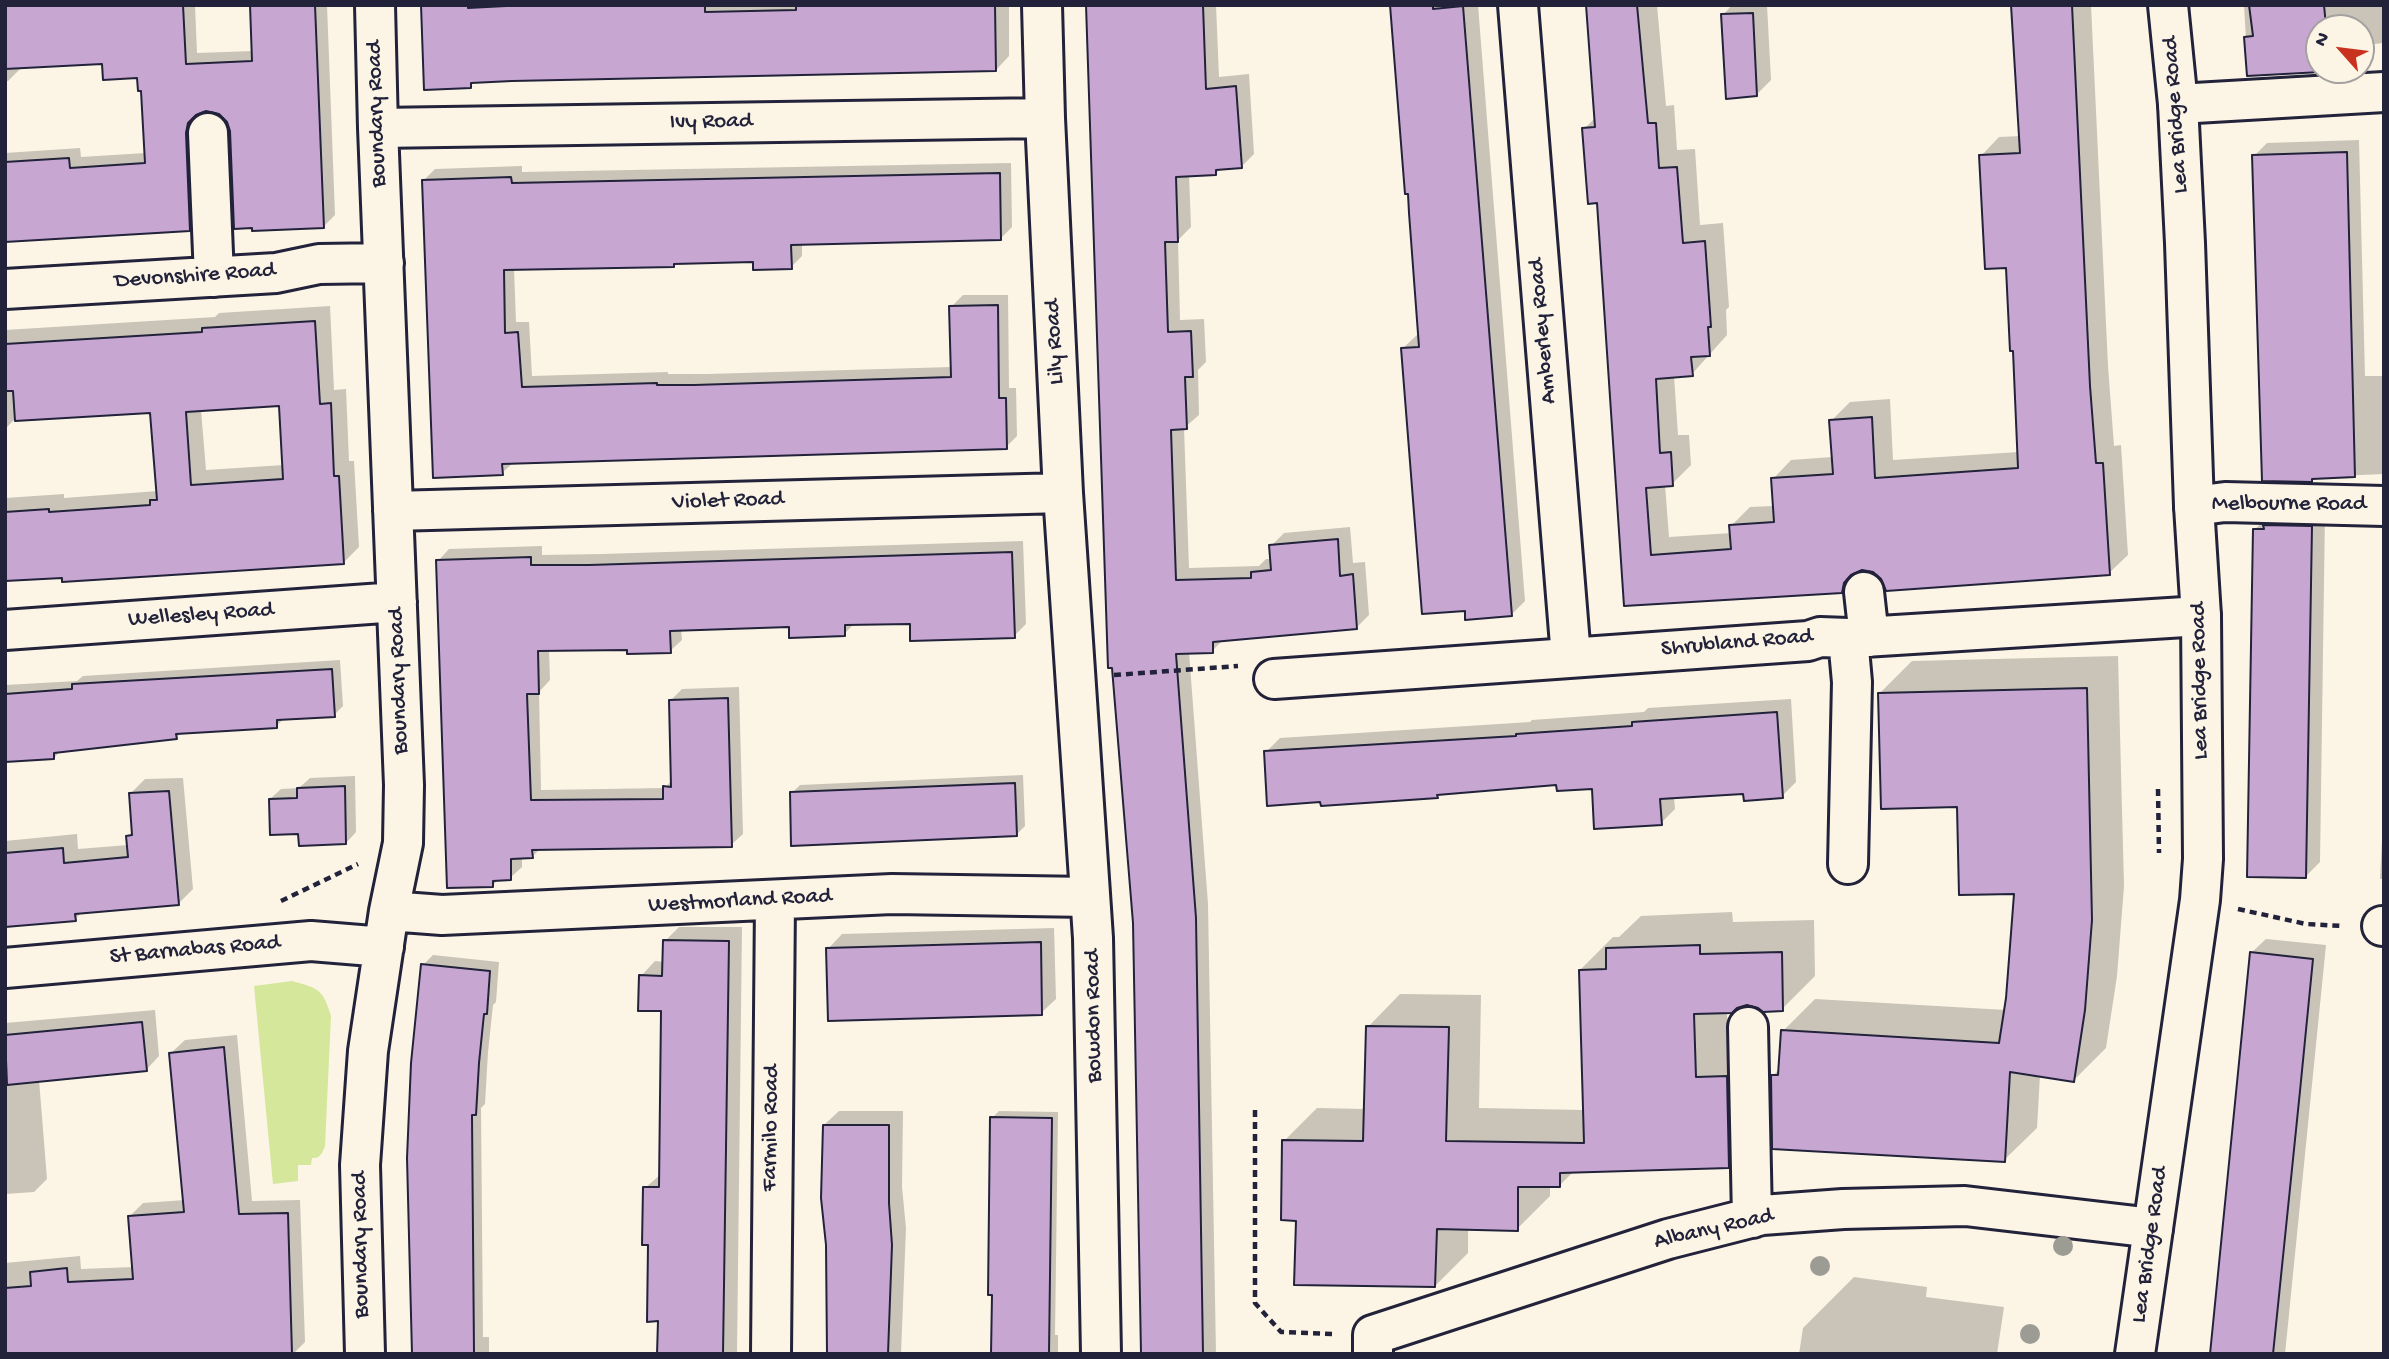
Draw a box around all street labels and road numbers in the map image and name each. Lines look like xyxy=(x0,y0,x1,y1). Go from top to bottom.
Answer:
street label: Lea Bridge Road xyxy=(2158,35,2196,195)
street label: Boundary Road xyxy=(362,40,394,188)
street label: Ivy Road xyxy=(669,108,753,138)
street label: Amberley Road xyxy=(1524,257,1564,405)
street label: Devonshire Road xyxy=(114,258,276,296)
street label: Lily Road xyxy=(1040,299,1072,385)
street label: Violet Road xyxy=(672,486,784,518)
street label: Melbourne Road xyxy=(2212,491,2366,519)
street label: Wellesley Road xyxy=(127,597,275,635)
street label: Lea Bridge Road xyxy=(2186,602,2216,760)
street label: Boundary Road xyxy=(384,607,416,755)
street label: Shrubland Road xyxy=(1660,624,1814,664)
street label: Westmorland Road xyxy=(648,883,832,921)
street label: St Barnabas Road xyxy=(109,930,281,972)
street label: Bowdon Road xyxy=(1080,949,1110,1083)
street label: Farmilo Road xyxy=(757,1064,787,1192)
street label: Lea Bridge Road xyxy=(2126,1165,2176,1325)
street label: Boundary Road xyxy=(347,1171,377,1319)
street label: Albany Road xyxy=(1652,1203,1776,1257)

